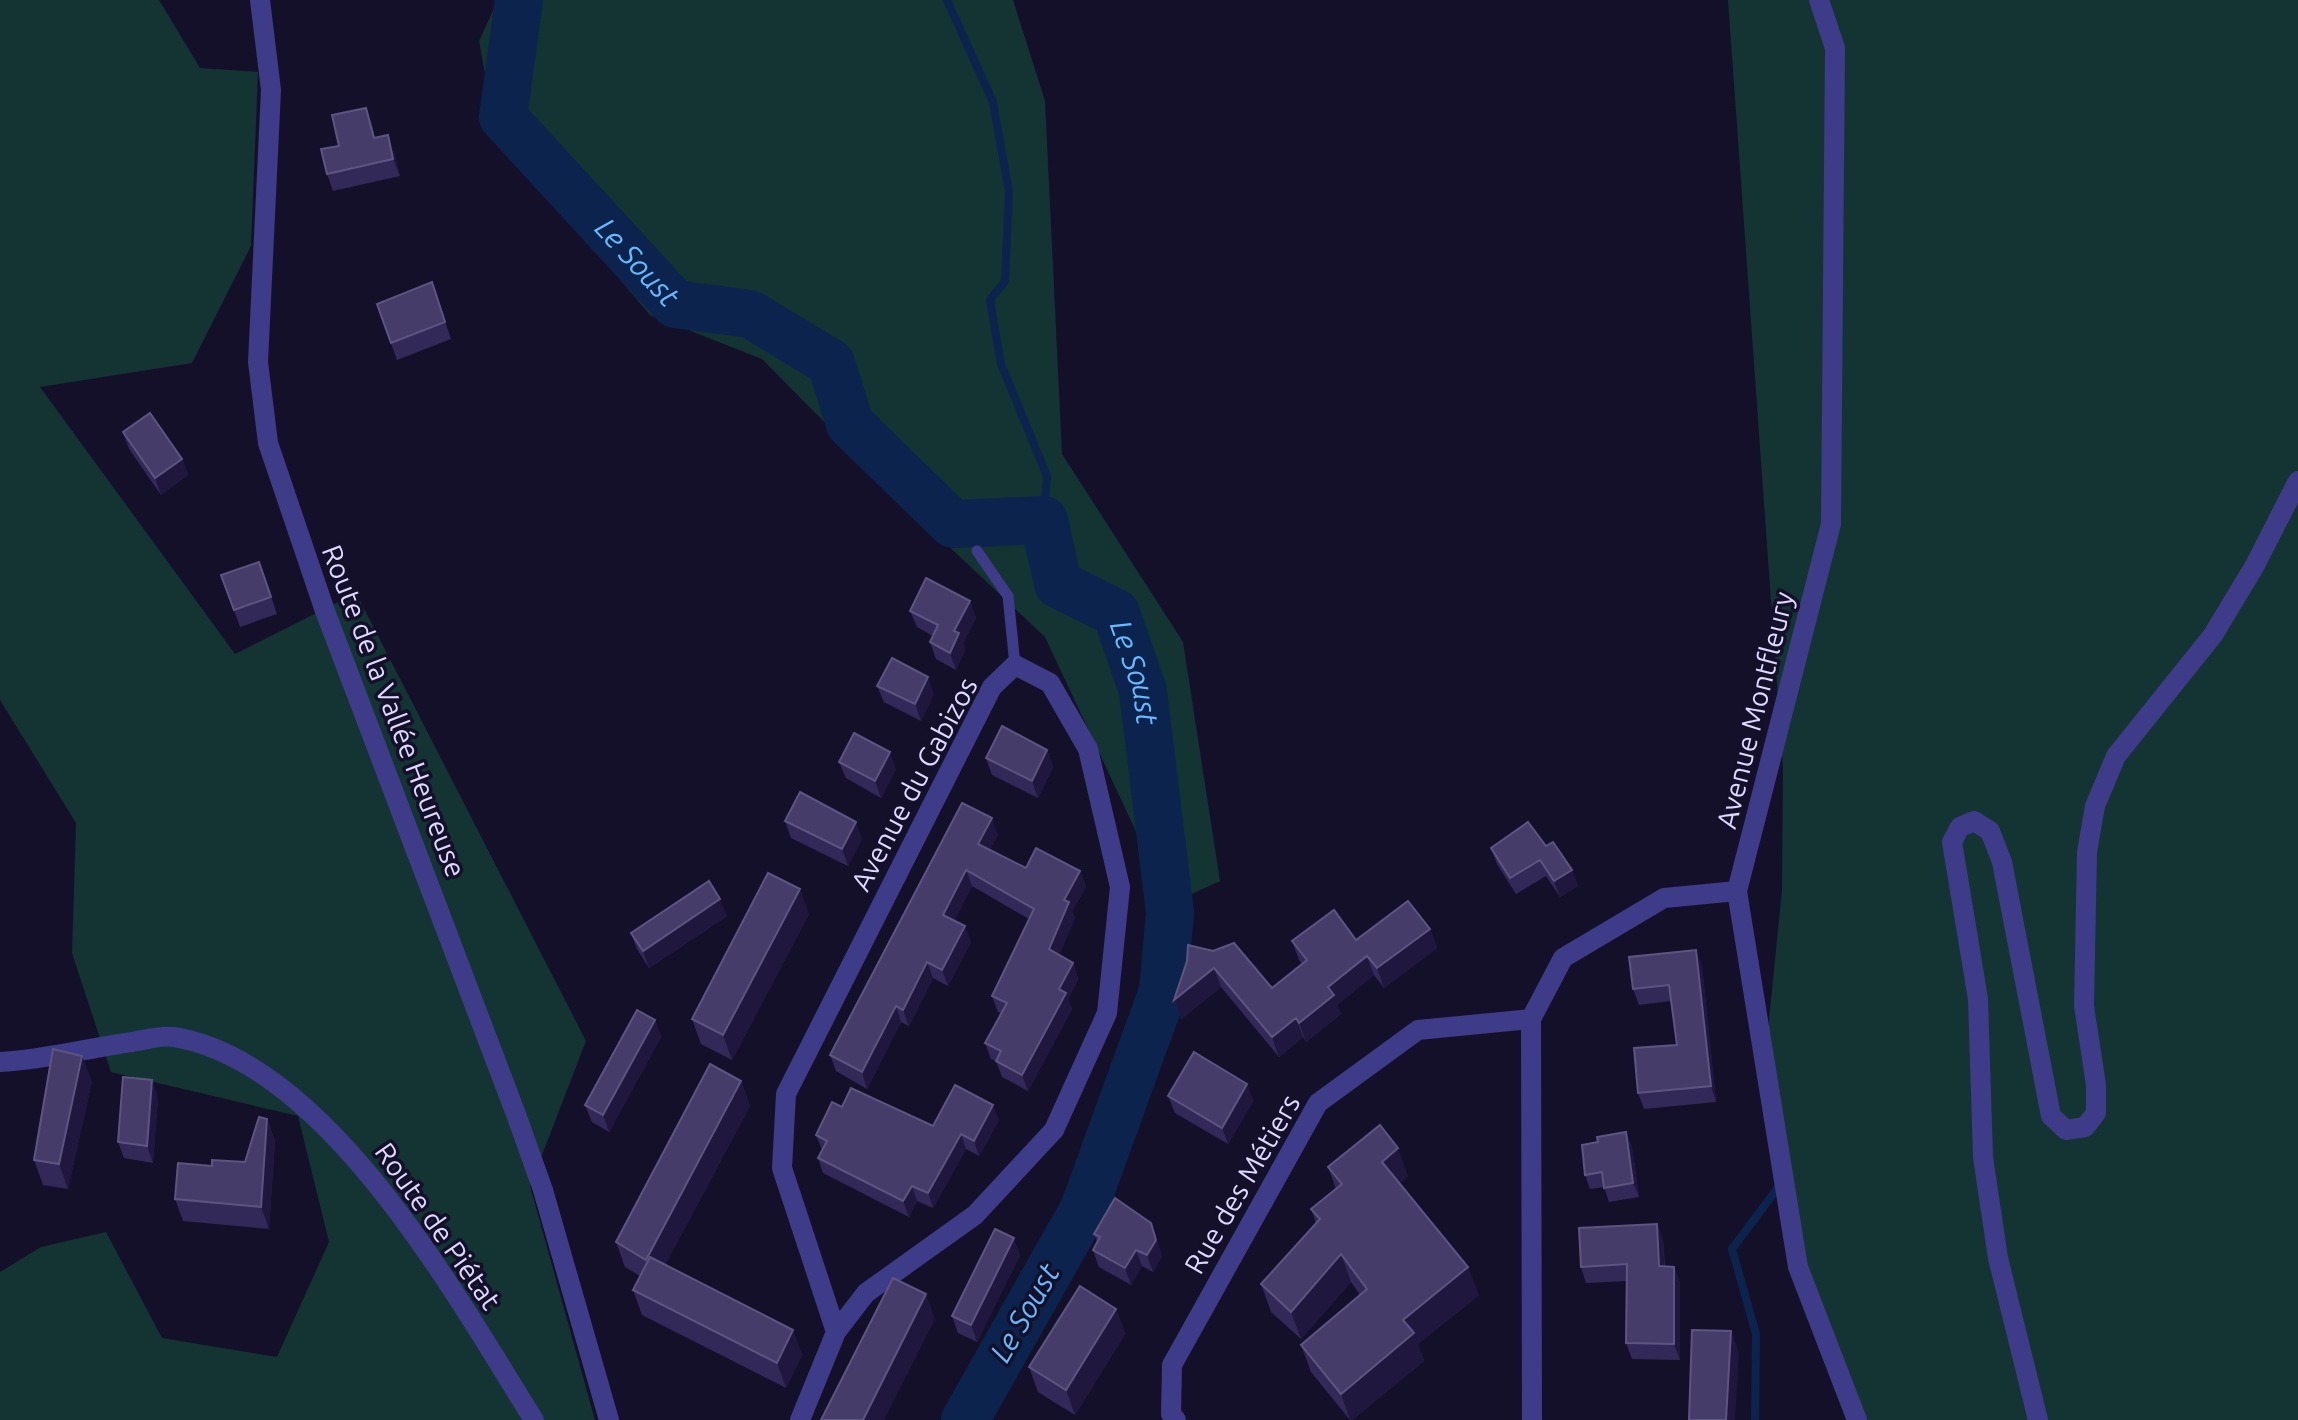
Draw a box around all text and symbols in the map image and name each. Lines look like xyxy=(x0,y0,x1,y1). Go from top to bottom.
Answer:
water label: Le Soust xyxy=(589,211,687,313)
street label: Route de la Vallée Heureuse xyxy=(317,540,472,881)
street label: Avenue Montfleury xyxy=(1710,588,1799,831)
water label: Le Soust xyxy=(1104,615,1165,727)
street label: Avenue du Gabizos xyxy=(844,672,983,896)
street label: Rue des Métiers xyxy=(1178,1089,1305,1279)
street label: Route de Piétat xyxy=(369,1136,507,1315)
water label: Le Soust xyxy=(983,1257,1066,1368)

